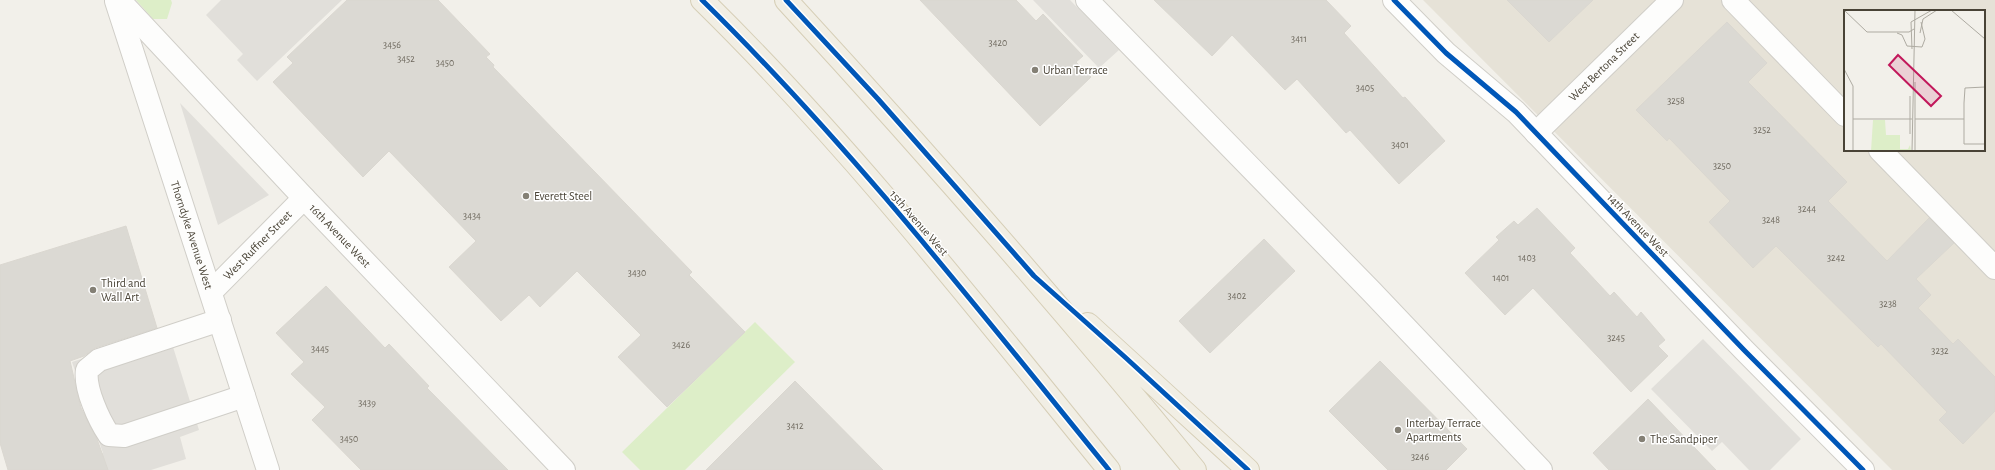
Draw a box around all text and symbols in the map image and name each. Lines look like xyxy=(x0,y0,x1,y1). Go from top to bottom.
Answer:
inset map xyxy=(1844,10,1985,151)
street label: West Bertona Street xyxy=(1566,30,1642,103)
house number: 3411 xyxy=(1291,34,1307,44)
house number: 3420 xyxy=(989,38,1007,48)
house number: 3456 xyxy=(383,40,401,50)
house number: 3452 xyxy=(397,54,415,64)
house number: 3450 xyxy=(436,58,454,68)
place label: Urban Terrace xyxy=(1043,64,1108,76)
marker: Urban Terrace xyxy=(1030,65,1040,75)
house number: 3405 xyxy=(1356,83,1374,93)
house number: 3258 xyxy=(1667,96,1685,106)
house number: 3252 xyxy=(1753,125,1771,135)
house number: 3401 xyxy=(1391,140,1409,150)
house number: 3250 xyxy=(1713,161,1731,171)
street label: Thorndyke Avenue West xyxy=(169,179,215,291)
street label: 15th Avenue West xyxy=(888,188,951,258)
place label: Everett Steel xyxy=(534,190,592,202)
marker: Everett Steel xyxy=(521,191,531,201)
street label: 14th Avenue West xyxy=(1605,191,1671,259)
street label: 16th Avenue West xyxy=(307,201,373,270)
house number: 3244 xyxy=(1798,204,1816,214)
street label: West Ruffner Street xyxy=(221,208,294,282)
house number: 3434 xyxy=(463,211,481,221)
house number: 3248 xyxy=(1762,215,1780,225)
house number: 1403 xyxy=(1518,253,1536,263)
house number: 3242 xyxy=(1827,253,1845,263)
house number: 3430 xyxy=(628,268,646,278)
house number: 1401 xyxy=(1493,273,1509,283)
place label: Third and Wall Art xyxy=(101,277,146,303)
marker: Third and Wall Art xyxy=(88,285,98,295)
house number: 3402 xyxy=(1228,291,1247,301)
house number: 3238 xyxy=(1879,299,1897,309)
house number: 3245 xyxy=(1607,333,1625,343)
house number: 3426 xyxy=(672,340,690,350)
house number: 3445 xyxy=(311,344,329,354)
house number: 3232 xyxy=(1931,346,1949,356)
house number: 3439 xyxy=(358,398,376,408)
place label: Interbay Terrace Apartments xyxy=(1406,417,1481,443)
house number: 3412 xyxy=(787,421,804,431)
marker: Interbay Terrace Apartments xyxy=(1393,425,1403,435)
place label: The Sandpiper xyxy=(1650,433,1717,445)
house number: 3450 xyxy=(340,434,358,444)
marker: The Sandpiper xyxy=(1637,434,1647,444)
house number: 3246 xyxy=(1411,452,1429,462)

